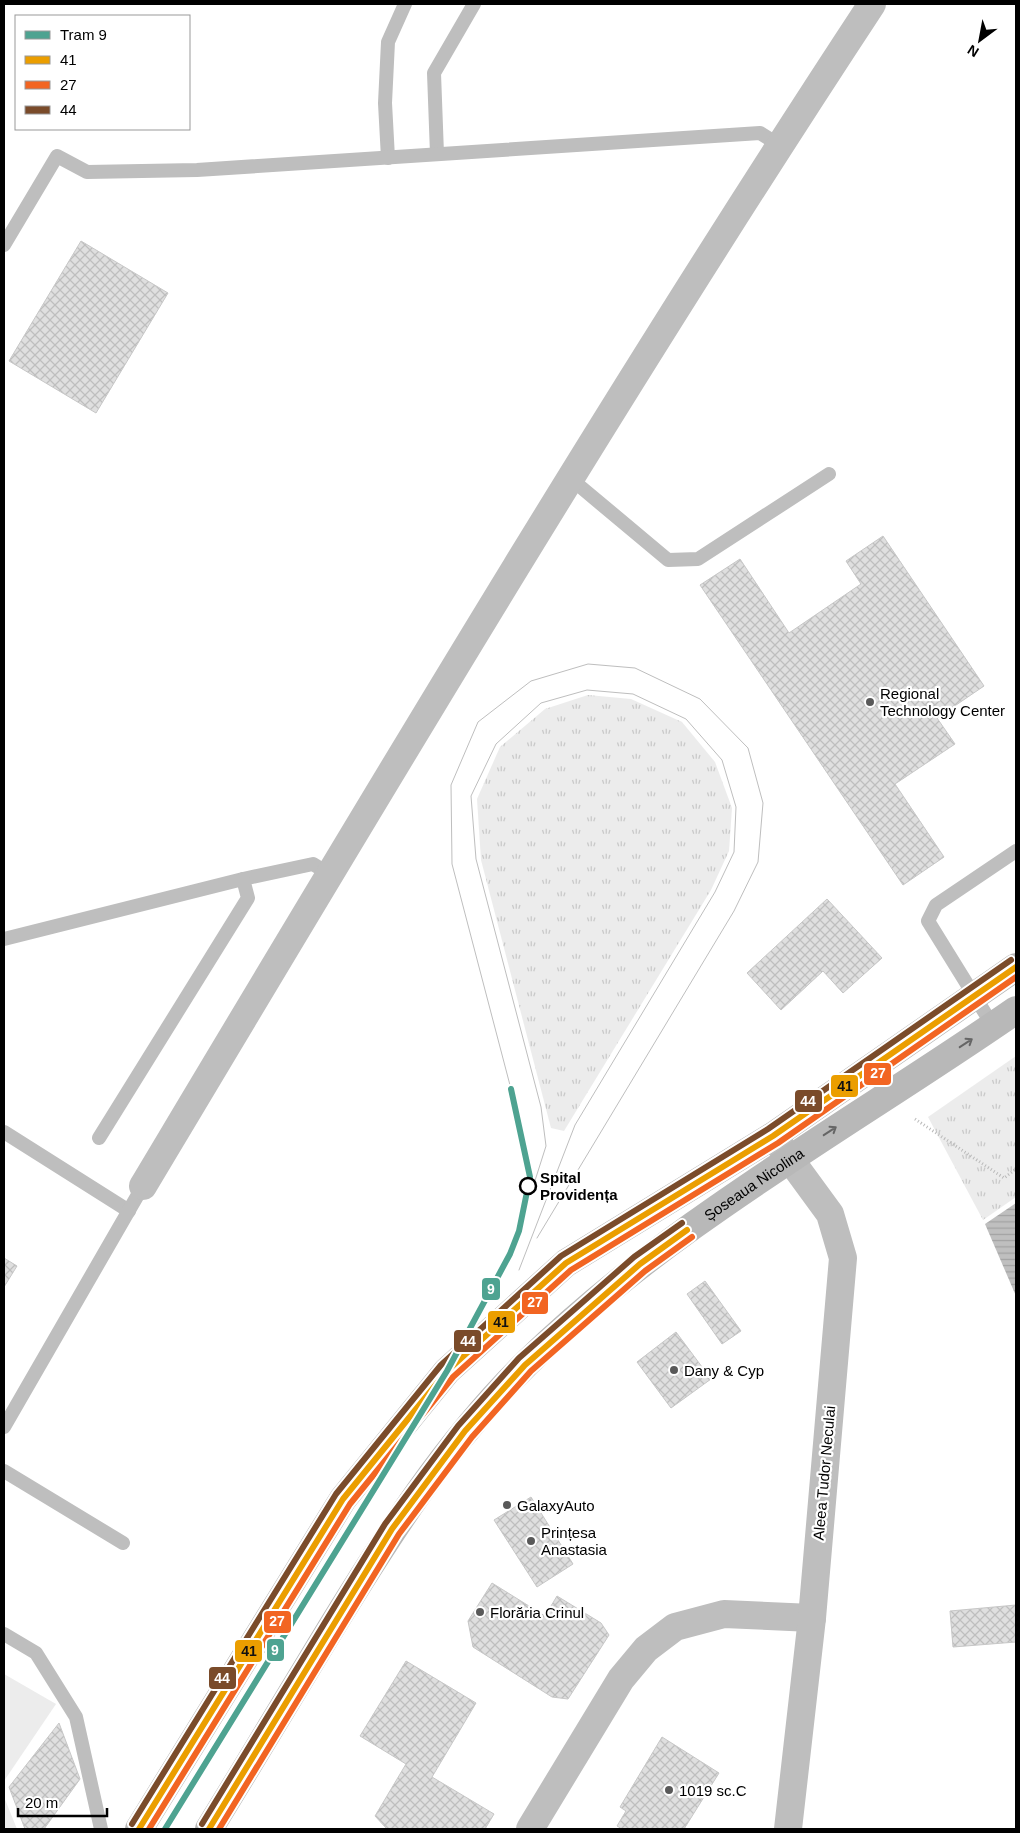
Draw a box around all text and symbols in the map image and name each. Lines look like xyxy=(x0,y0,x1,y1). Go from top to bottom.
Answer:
legend xyxy=(15,15,190,130)
north arrow xyxy=(955,15,1005,65)
text: Tram 9 xyxy=(60,26,107,43)
text: N xyxy=(965,42,982,60)
text: 41 xyxy=(60,51,77,68)
text: 27 xyxy=(60,76,77,93)
text: 44 xyxy=(60,101,77,118)
place label: Regional Technology Center xyxy=(880,685,1005,719)
marker: Regional Technology Center xyxy=(864,696,876,708)
one-way arrow xyxy=(959,1038,973,1048)
line badge: 27 xyxy=(863,1062,892,1086)
text: 27 xyxy=(870,1065,886,1081)
line badge: 41 xyxy=(830,1074,859,1098)
text: 41 xyxy=(837,1078,853,1094)
line badge: 44 xyxy=(794,1089,823,1113)
text: 44 xyxy=(800,1093,816,1109)
one-way arrow xyxy=(822,1126,836,1136)
street label: Șoseaua Nicolina xyxy=(701,1144,807,1224)
place label: Spital Providența xyxy=(540,1169,618,1203)
marker: Spital Providența xyxy=(519,1177,537,1195)
line badge: 9 xyxy=(481,1277,501,1301)
text: 9 xyxy=(487,1281,495,1297)
line badge: 27 xyxy=(521,1291,549,1315)
text: 27 xyxy=(527,1294,543,1310)
line badge: 41 xyxy=(487,1310,516,1334)
text: 41 xyxy=(493,1314,509,1330)
line badge: 44 xyxy=(453,1329,482,1353)
text: 44 xyxy=(460,1333,476,1349)
place label: Dany & Cyp xyxy=(684,1362,764,1379)
marker: Dany & Cyp xyxy=(668,1364,680,1376)
street label: Aleea Tudor Neculai xyxy=(810,1405,838,1541)
place label: GalaxyAuto xyxy=(517,1497,595,1514)
marker: GalaxyAuto xyxy=(501,1499,513,1511)
place label: Prințesa Anastasia xyxy=(541,1524,608,1558)
marker: Prințesa Anastasia xyxy=(525,1535,537,1547)
place label: Florăria Crinul xyxy=(490,1604,584,1621)
marker: Florăria Crinul xyxy=(474,1606,486,1618)
line badge: 27 xyxy=(263,1610,292,1634)
text: 27 xyxy=(269,1613,285,1629)
line badge: 9 xyxy=(266,1638,285,1662)
line badge: 41 xyxy=(234,1639,263,1663)
text: 9 xyxy=(271,1642,279,1658)
text: 41 xyxy=(241,1643,257,1659)
line badge: 44 xyxy=(208,1666,237,1690)
text: 44 xyxy=(214,1670,230,1686)
place label: 1019 sc.C xyxy=(679,1782,747,1799)
marker: 1019 sc.C xyxy=(663,1784,675,1796)
scale bar xyxy=(18,1786,106,1818)
text: 20 m xyxy=(25,1794,58,1811)

